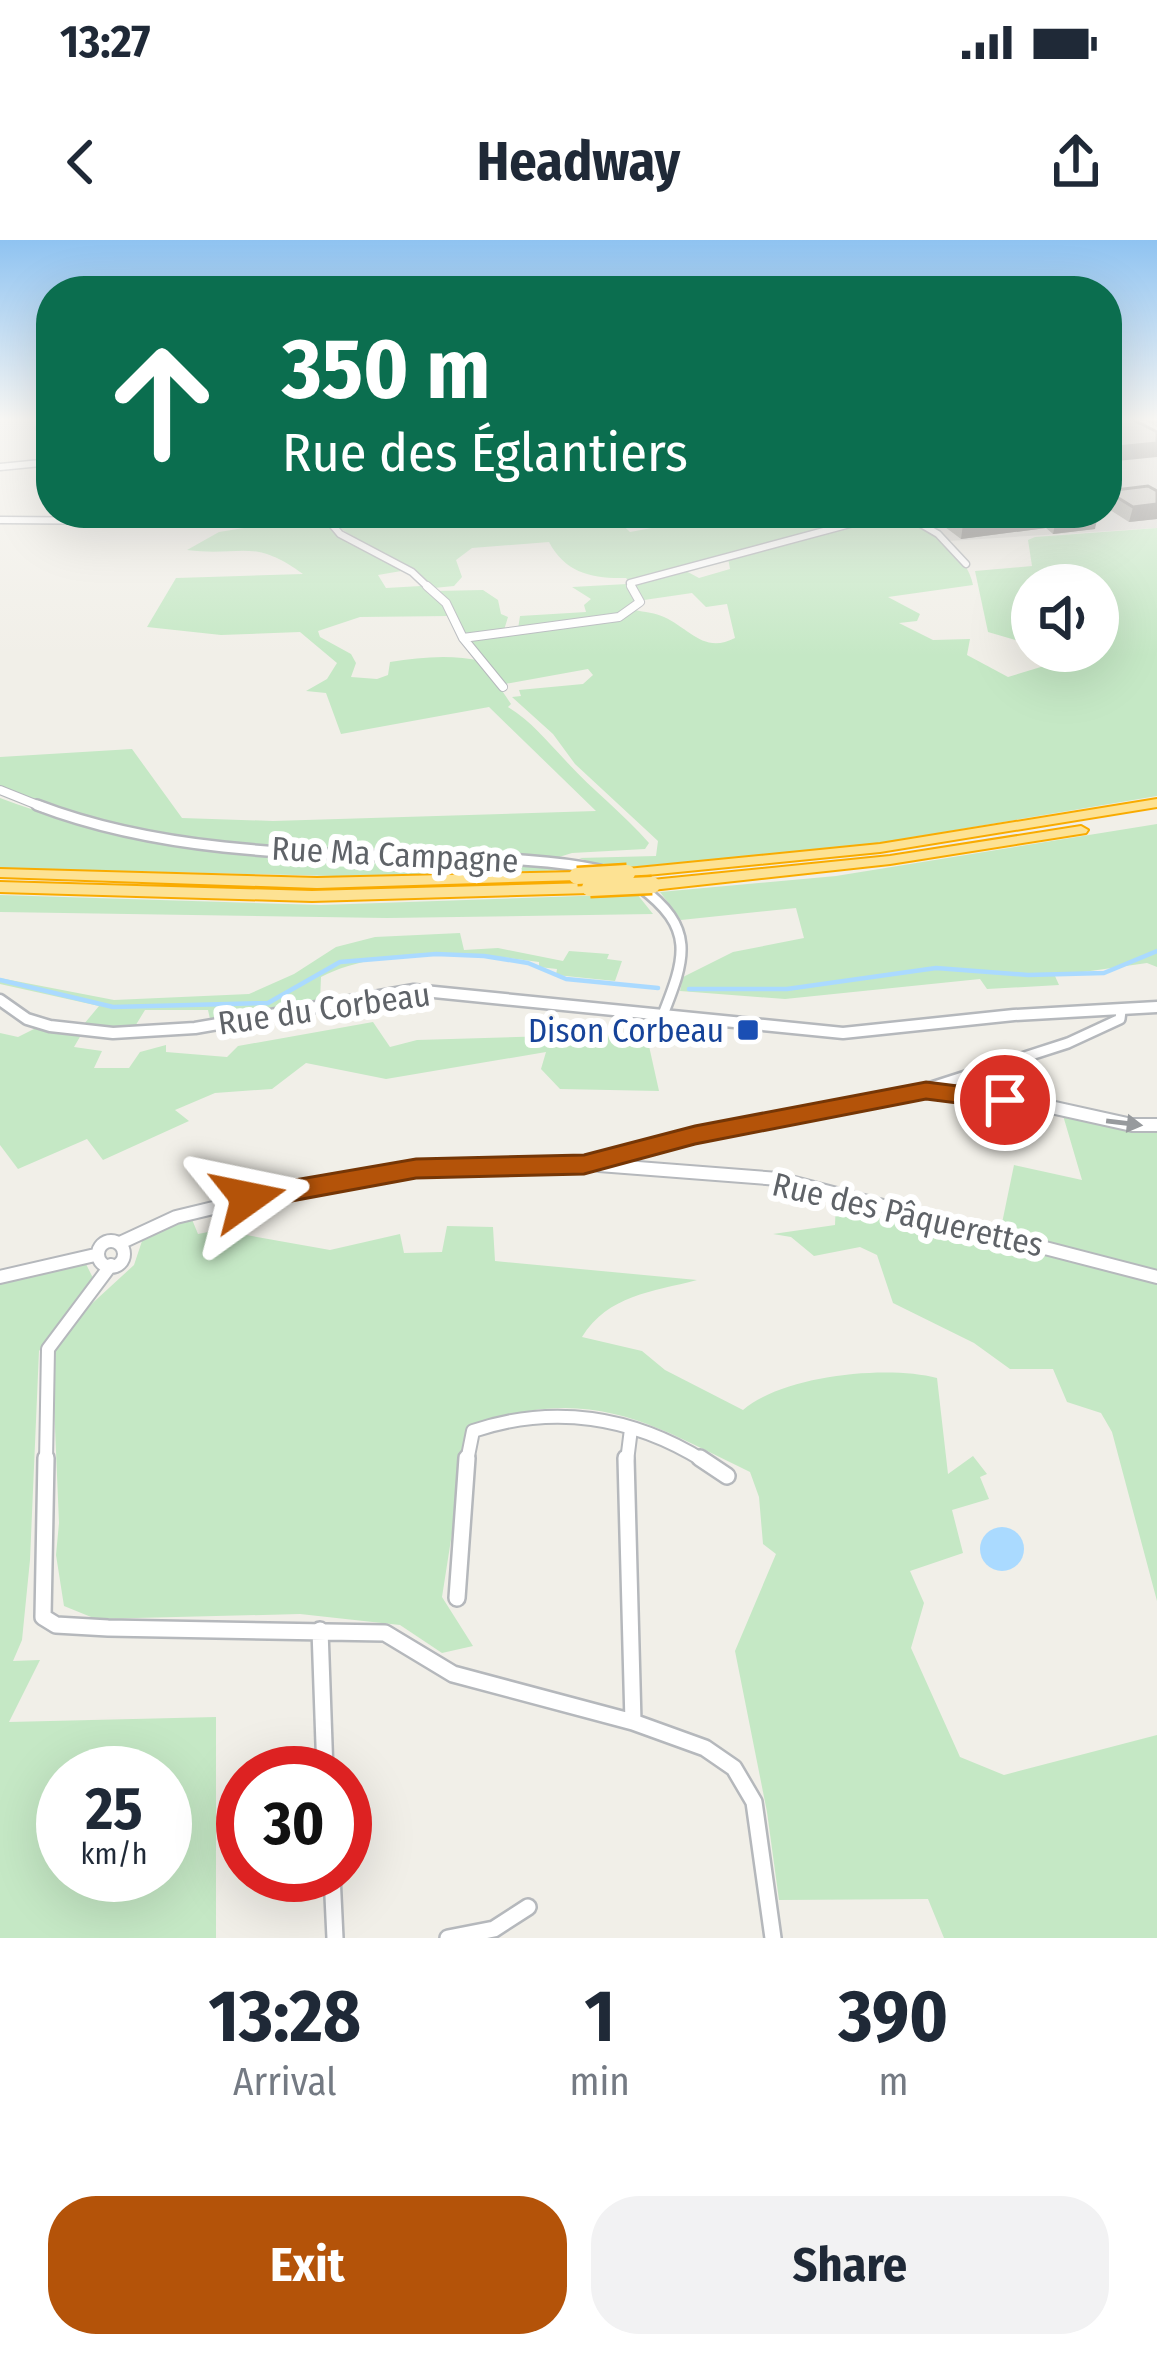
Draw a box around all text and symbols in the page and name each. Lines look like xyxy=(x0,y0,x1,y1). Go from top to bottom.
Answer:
text: 13:27 xyxy=(60,15,150,69)
icon: back xyxy=(48,129,114,195)
icon: share xyxy=(1043,129,1109,195)
text: Headway xyxy=(477,130,680,194)
text: 350 m xyxy=(282,319,490,420)
icon: ahead xyxy=(84,324,240,480)
text: Rue des Églantiers xyxy=(282,421,688,485)
map controls xyxy=(1011,564,1119,672)
button: sound xyxy=(1011,564,1119,672)
street label: Rue Ma Campagne xyxy=(271,829,519,881)
street label: Rue du Corbeau xyxy=(215,974,433,1044)
place label: Dison Corbeau xyxy=(528,1011,724,1051)
marker: Dison Corbeau xyxy=(735,1017,761,1043)
pin xyxy=(954,1049,1056,1151)
icon: arrive xyxy=(972,1067,1038,1133)
one-way arrow xyxy=(1106,1113,1143,1132)
position arrow xyxy=(185,1135,311,1261)
street label: Rue des Pâquerettes xyxy=(769,1164,1047,1266)
speed limit sign: 30 xyxy=(216,1746,372,1902)
text: 25 xyxy=(85,1773,143,1845)
text: km/h xyxy=(81,1836,147,1872)
text: 13:28 xyxy=(209,1974,361,2060)
text: 1 xyxy=(584,1974,615,2060)
text: 390 xyxy=(838,1974,948,2060)
text: Arrival xyxy=(233,2059,336,2105)
text: min xyxy=(570,2059,630,2105)
text: m xyxy=(878,2059,908,2105)
button: Exit xyxy=(48,2196,567,2334)
button: Share xyxy=(591,2196,1109,2334)

